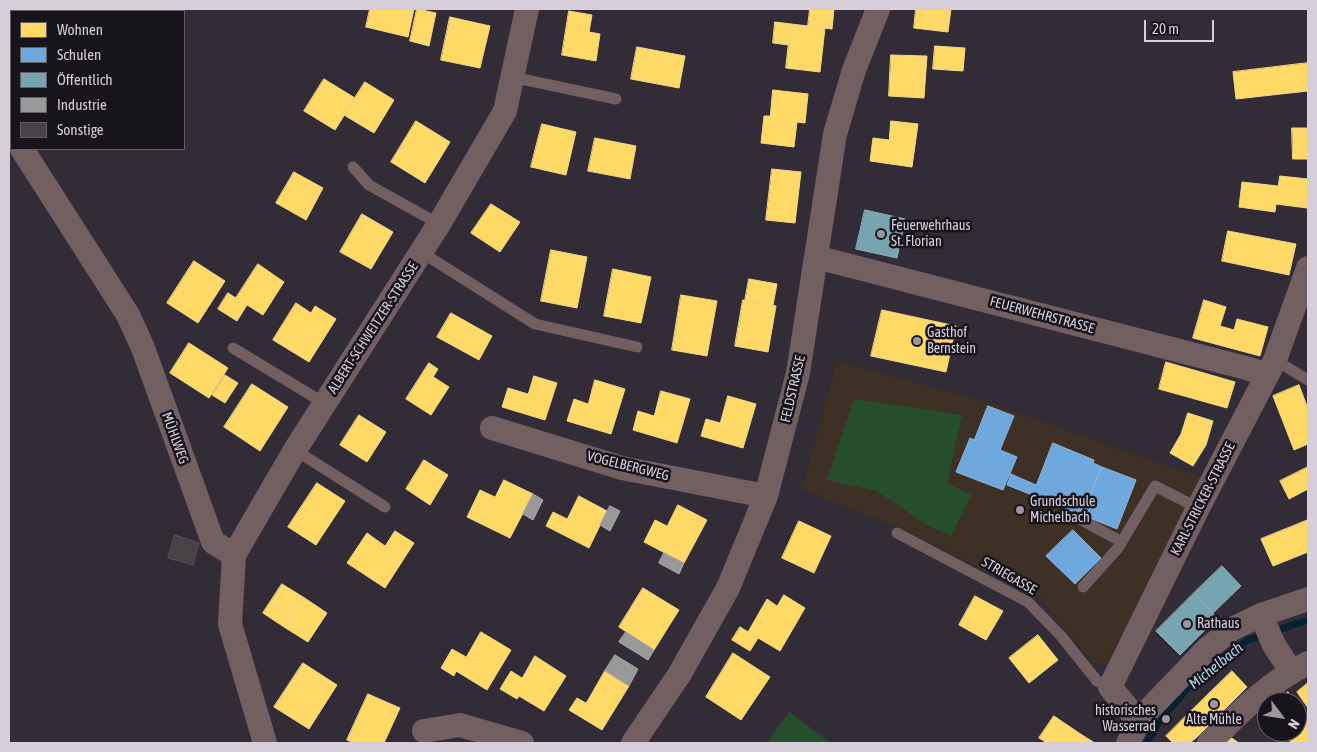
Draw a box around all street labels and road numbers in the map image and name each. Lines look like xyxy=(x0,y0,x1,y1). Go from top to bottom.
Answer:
street label: ALBERT-SCHWEITZER-STRASSE xyxy=(324,259,422,397)
street label: FEUERWEHRSTRASSE xyxy=(988,293,1096,337)
street label: FELDSTRASSE xyxy=(777,354,809,424)
street label: MÜHLWEG xyxy=(158,410,192,466)
street label: KARL-STRICKER-STRASSE xyxy=(1167,440,1239,558)
street label: VOGELBERGWEG xyxy=(585,448,671,484)
street label: STRIEGASSE xyxy=(979,554,1039,598)

